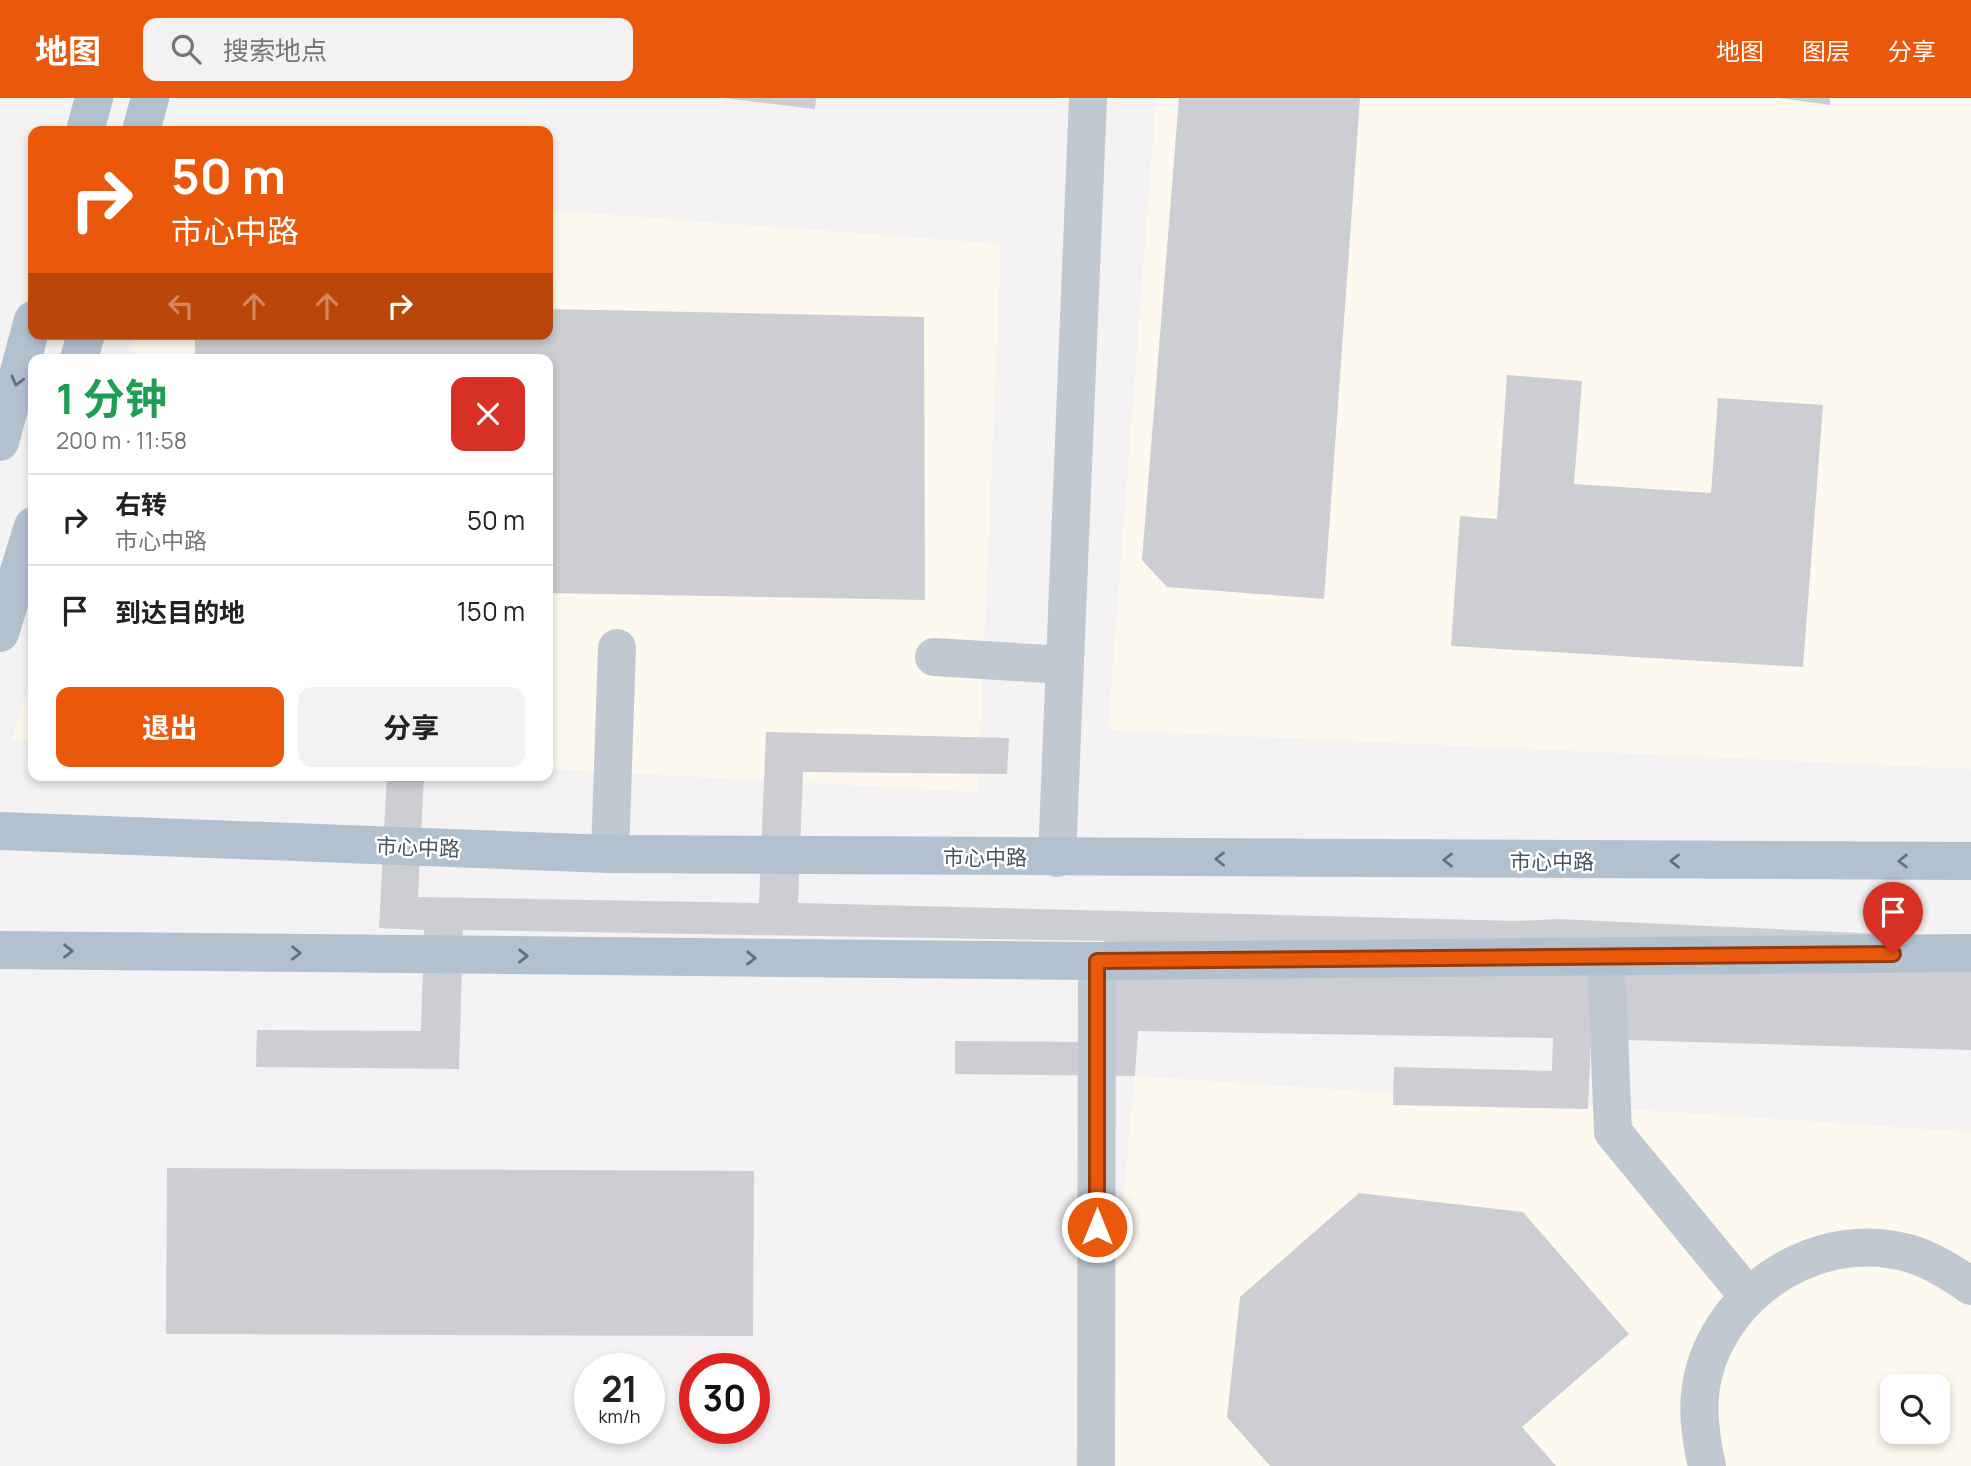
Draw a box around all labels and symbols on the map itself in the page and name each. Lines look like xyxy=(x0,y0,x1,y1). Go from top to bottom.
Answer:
one-way arrow xyxy=(10,375,25,387)
street label: 市心中路 xyxy=(376,832,460,862)
street label: 市心中路 xyxy=(943,843,1027,871)
street label: 市心中路 xyxy=(1510,847,1594,875)
one-way arrow xyxy=(1215,851,1225,867)
one-way arrow xyxy=(1442,852,1453,868)
one-way arrow xyxy=(1670,853,1680,869)
one-way arrow xyxy=(1897,853,1908,869)
pin xyxy=(1863,882,1923,954)
one-way arrow xyxy=(63,943,74,959)
one-way arrow xyxy=(291,945,301,961)
one-way arrow xyxy=(518,948,529,963)
one-way arrow xyxy=(746,950,756,966)
position arrow xyxy=(1060,1190,1134,1264)
speed limit sign: 30 xyxy=(679,1353,770,1444)

